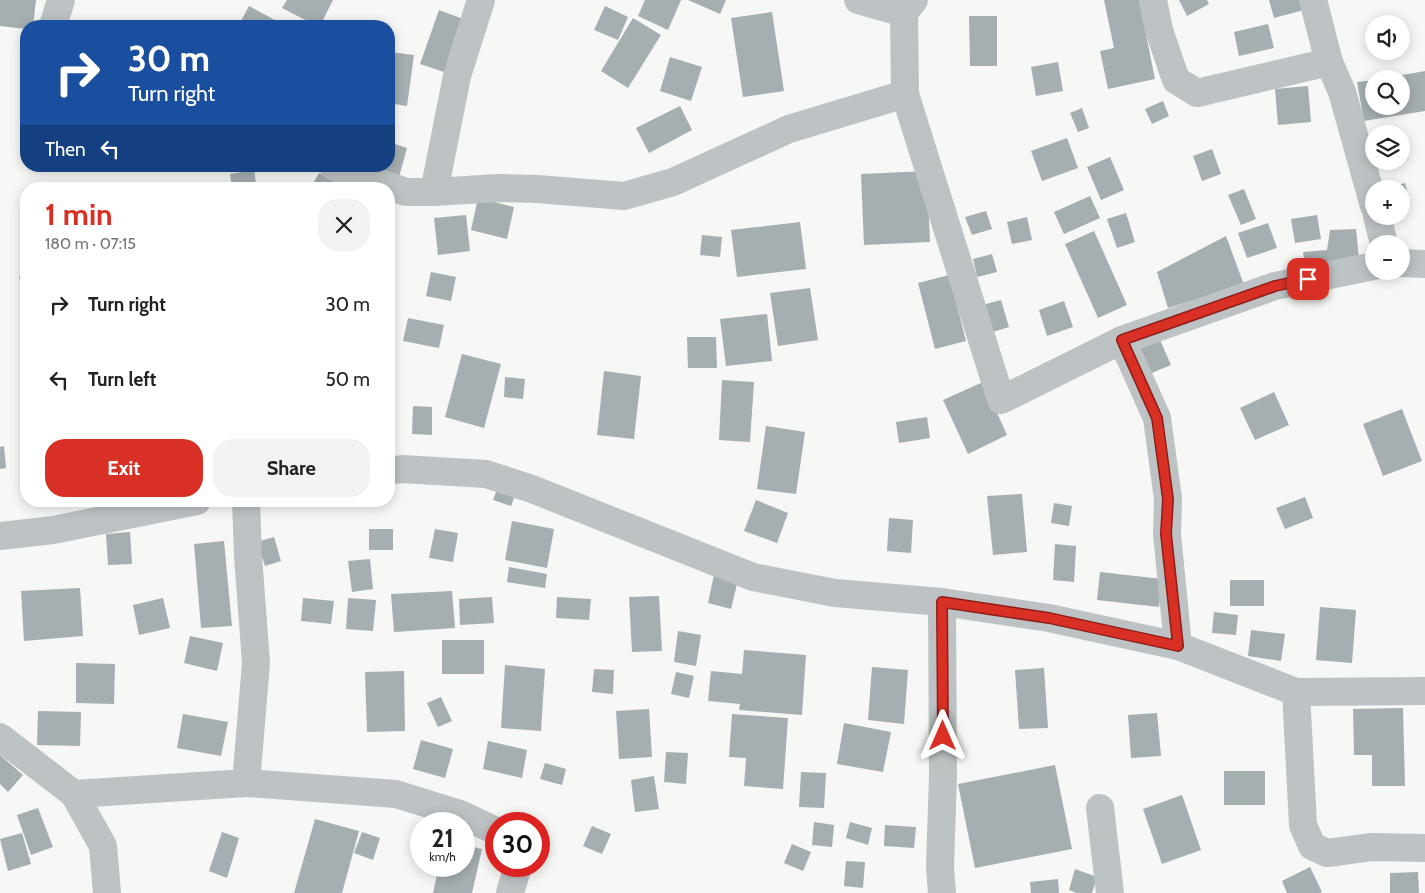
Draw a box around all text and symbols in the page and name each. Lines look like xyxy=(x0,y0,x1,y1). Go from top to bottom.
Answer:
map controls xyxy=(1365,15,1410,280)
button: sound xyxy=(1365,15,1410,60)
text: 30 m xyxy=(128,37,210,80)
icon: right xyxy=(45,40,110,105)
button: search xyxy=(1365,70,1410,115)
text: Turn right xyxy=(128,80,215,107)
button: layers xyxy=(1365,125,1410,170)
icon: left xyxy=(96,135,124,163)
text: Then xyxy=(45,138,86,161)
button: + xyxy=(1365,180,1410,225)
text: 1 min xyxy=(45,196,113,233)
button: close xyxy=(318,199,370,251)
text: 180 m · 07:15 xyxy=(45,234,136,253)
button: − xyxy=(1365,235,1410,280)
pin xyxy=(1287,258,1329,300)
icon: arrive xyxy=(1294,265,1322,293)
icon: right xyxy=(45,291,73,319)
text: Turn right xyxy=(88,293,166,316)
text: 30 m xyxy=(326,293,370,316)
icon: left xyxy=(45,366,73,394)
text: Turn left xyxy=(88,368,156,391)
text: 50 m xyxy=(326,368,370,391)
button: Exit xyxy=(45,439,203,497)
button: Share xyxy=(213,439,370,497)
position arrow xyxy=(916,709,968,761)
speed limit sign: 30 xyxy=(485,812,550,877)
text: 21 xyxy=(431,823,454,853)
text: km/h xyxy=(429,849,456,864)

